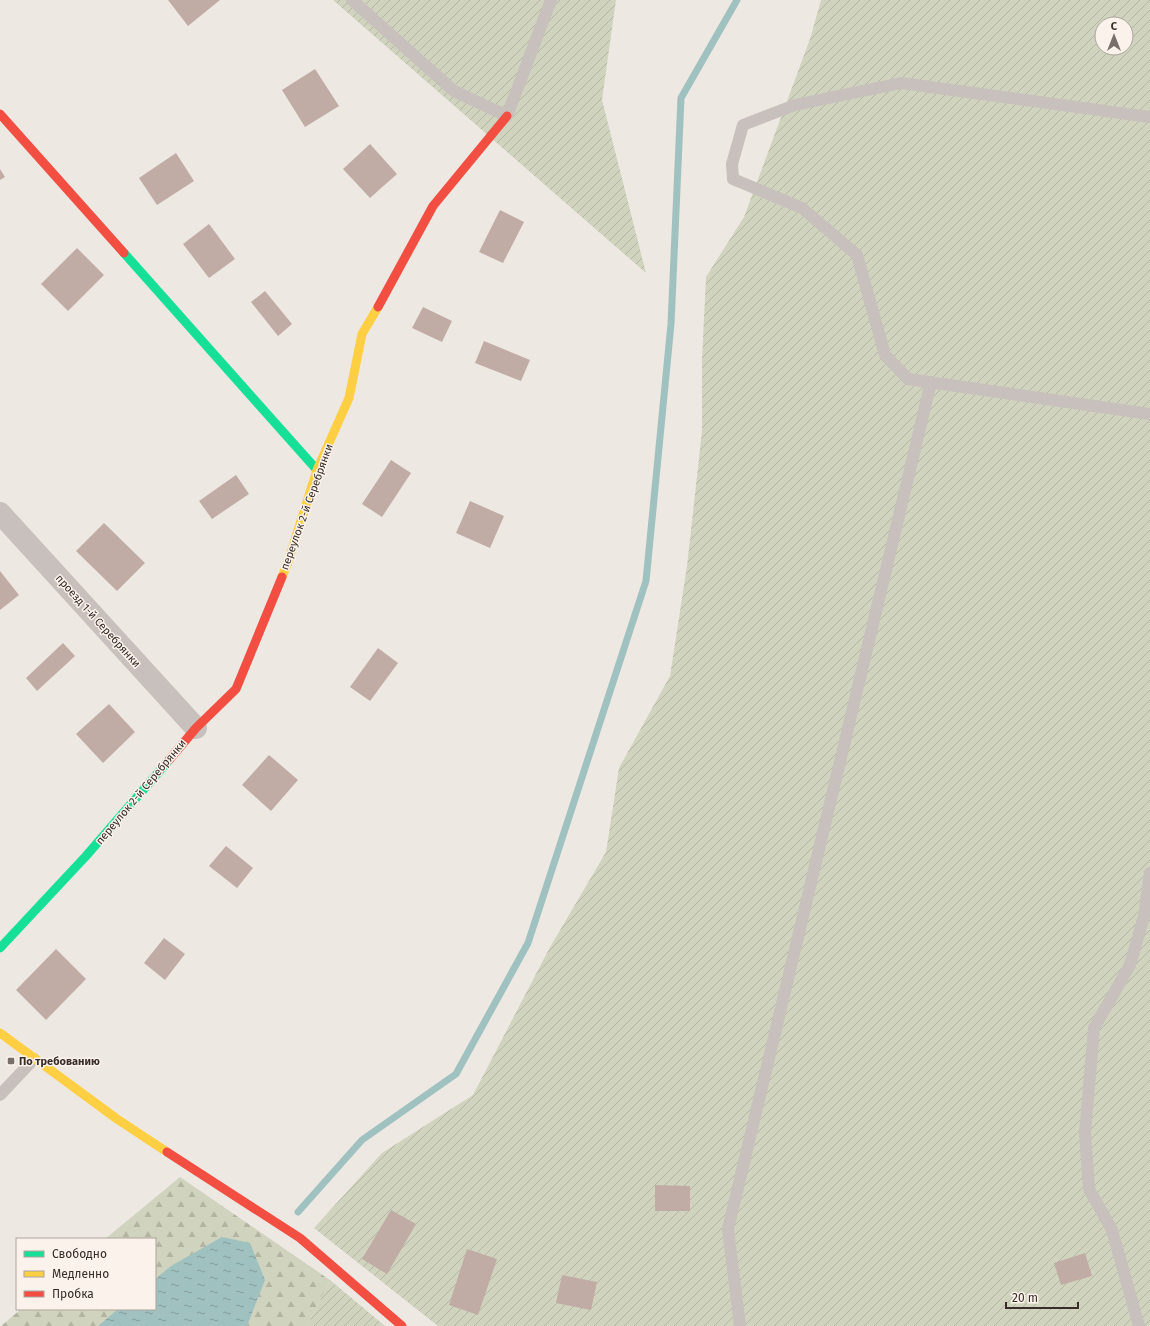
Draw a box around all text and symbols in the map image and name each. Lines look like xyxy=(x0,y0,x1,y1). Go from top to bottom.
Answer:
north arrow xyxy=(1094,16,1134,56)
text: С xyxy=(1111,20,1118,33)
street label: переулок 2-й Серебрянки xyxy=(278,442,336,572)
street label: проезд 1-й Серебрянки xyxy=(53,572,143,670)
street label: переулок 2-й Серебрянки xyxy=(93,737,189,847)
place label: По требованию xyxy=(19,1055,100,1068)
marker: По требованию xyxy=(6,1056,16,1066)
legend xyxy=(16,1238,156,1310)
text: Свободно xyxy=(52,1247,107,1261)
text: Медленно xyxy=(52,1267,109,1281)
scale bar xyxy=(1006,1284,1078,1310)
text: Пробка xyxy=(52,1287,94,1301)
text: 20 m xyxy=(1012,1291,1038,1305)

